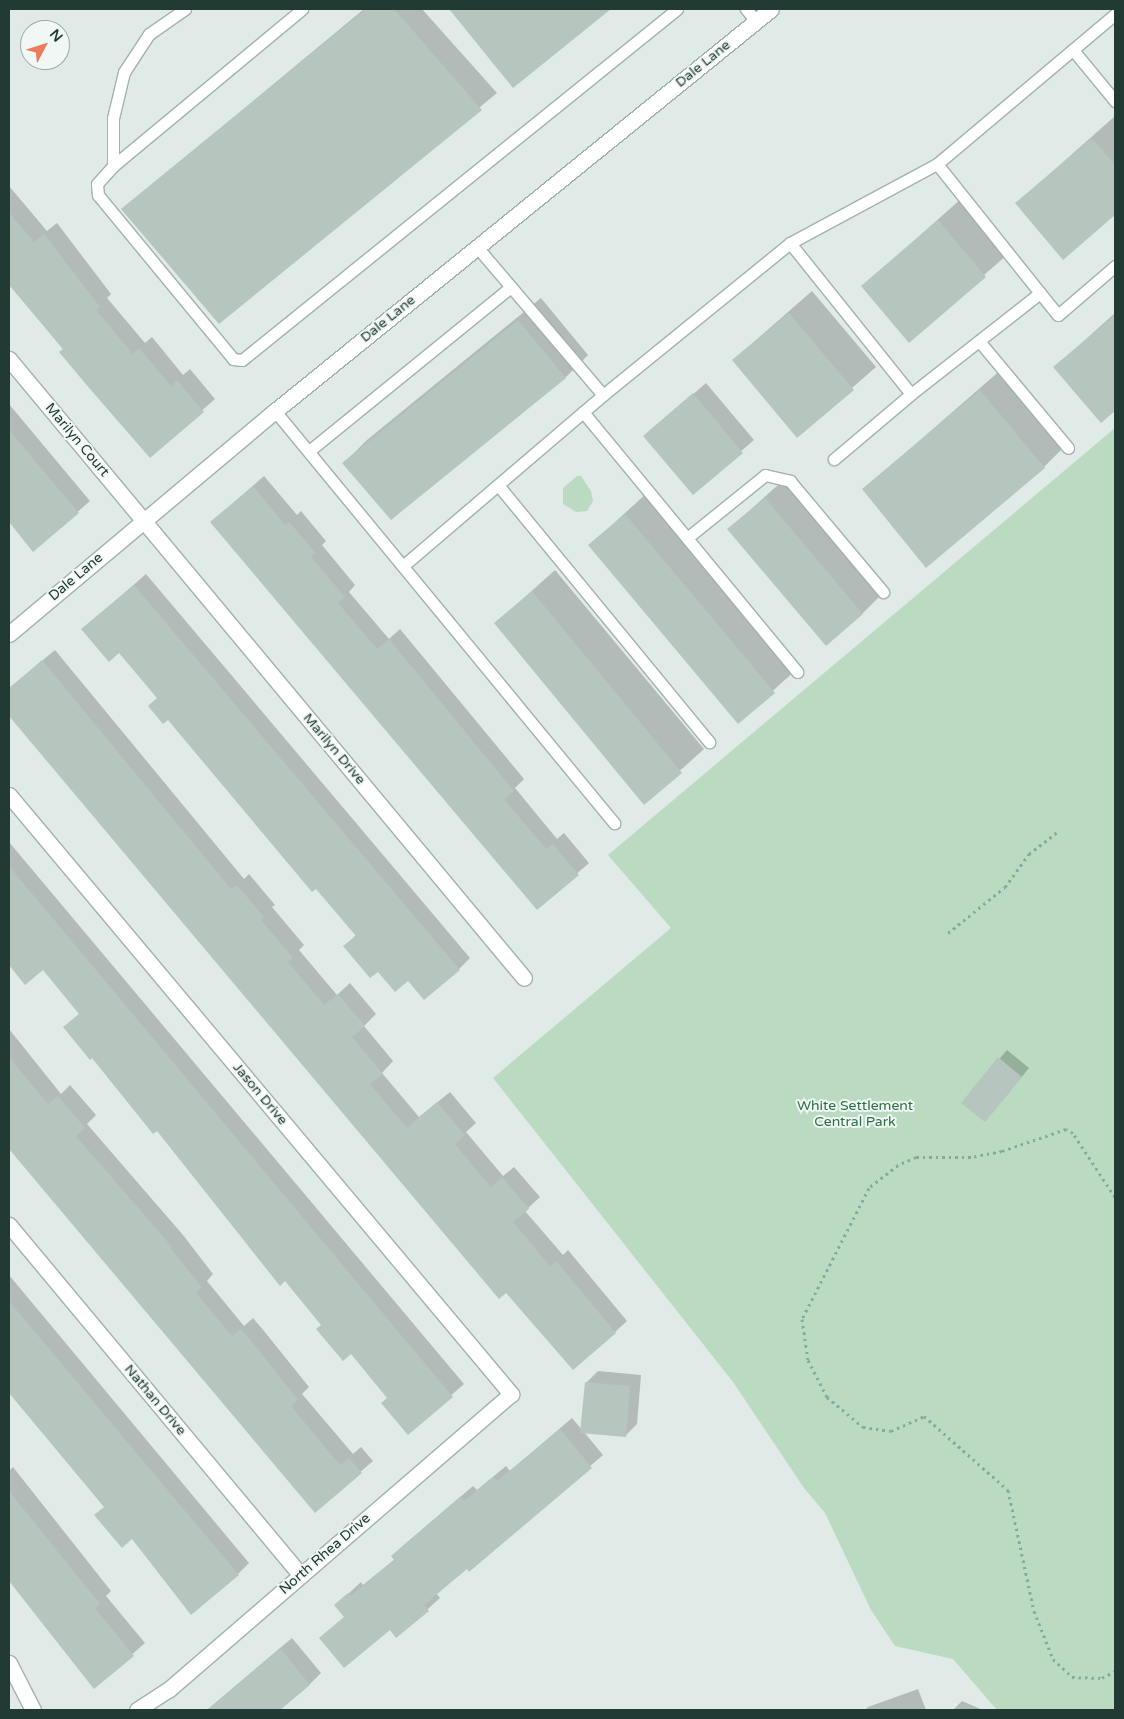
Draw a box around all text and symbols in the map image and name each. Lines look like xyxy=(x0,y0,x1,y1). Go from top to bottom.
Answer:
north arrow xyxy=(20,20,70,70)
text: N xyxy=(46,26,66,45)
street label: Dale Lane xyxy=(672,37,734,91)
street label: Dale Lane xyxy=(357,292,419,346)
street label: Marilyn Court xyxy=(41,400,113,480)
street label: Dale Lane xyxy=(45,549,107,605)
street label: Marilyn Drive xyxy=(299,710,369,788)
street label: Jason Drive xyxy=(229,1059,291,1129)
park label: White Settlement Central Park xyxy=(797,1098,913,1130)
street label: Nathan Drive xyxy=(120,1361,190,1439)
street label: North Rhea Drive xyxy=(276,1510,374,1598)

